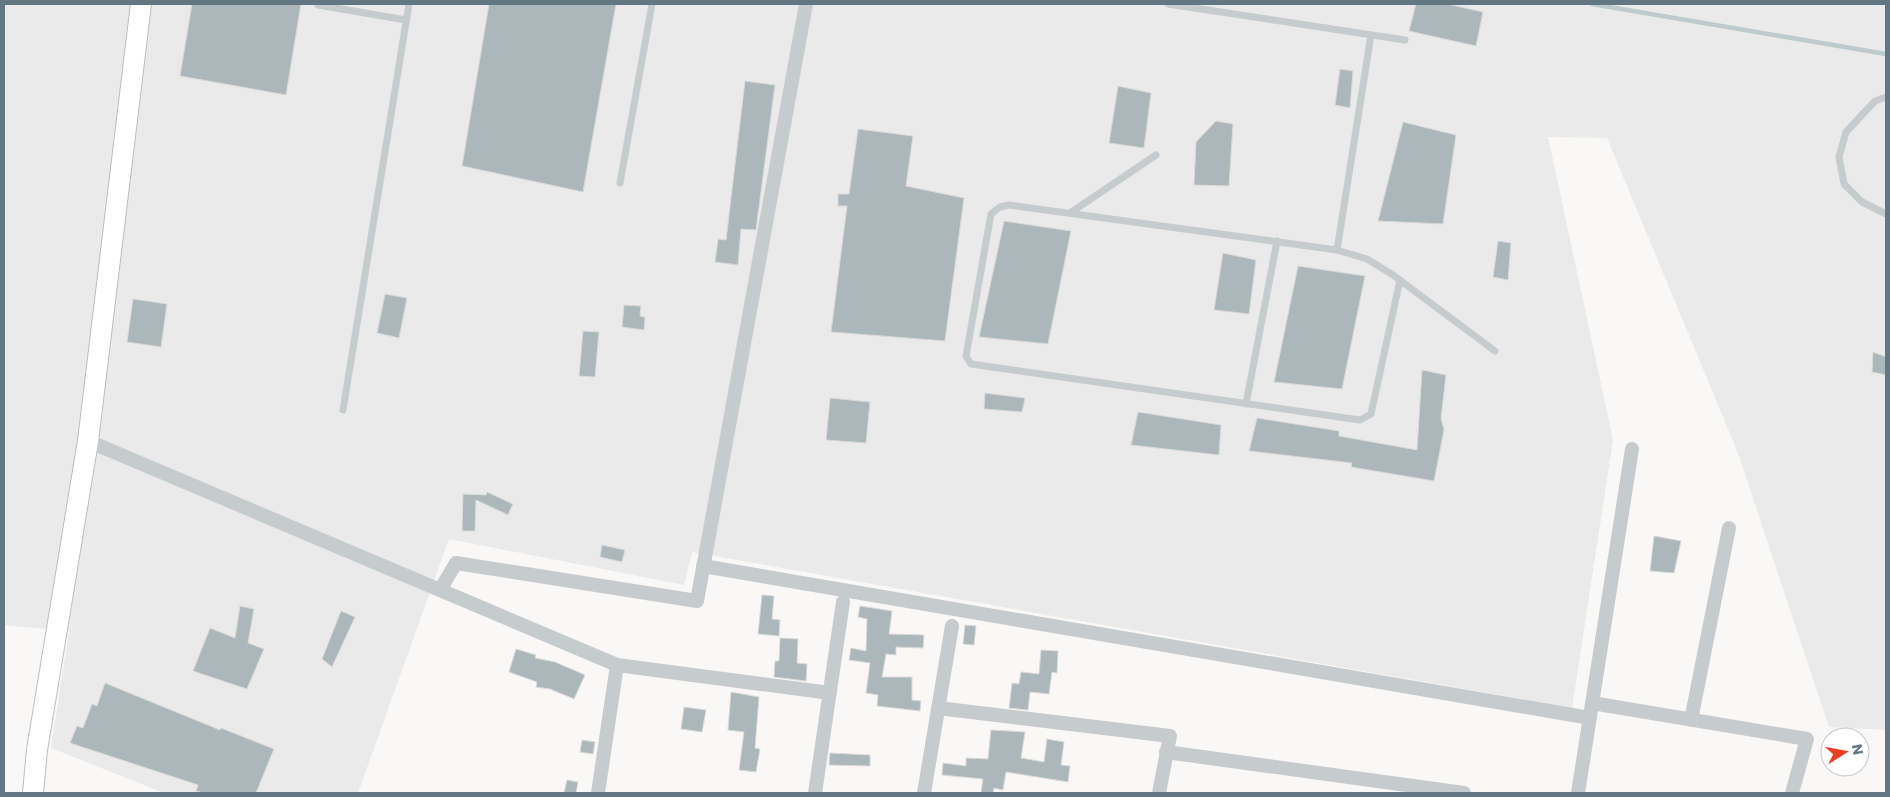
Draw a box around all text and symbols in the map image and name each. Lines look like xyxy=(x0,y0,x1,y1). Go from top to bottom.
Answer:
north arrow xyxy=(1820,727,1870,777)
text: N xyxy=(1847,742,1869,757)

